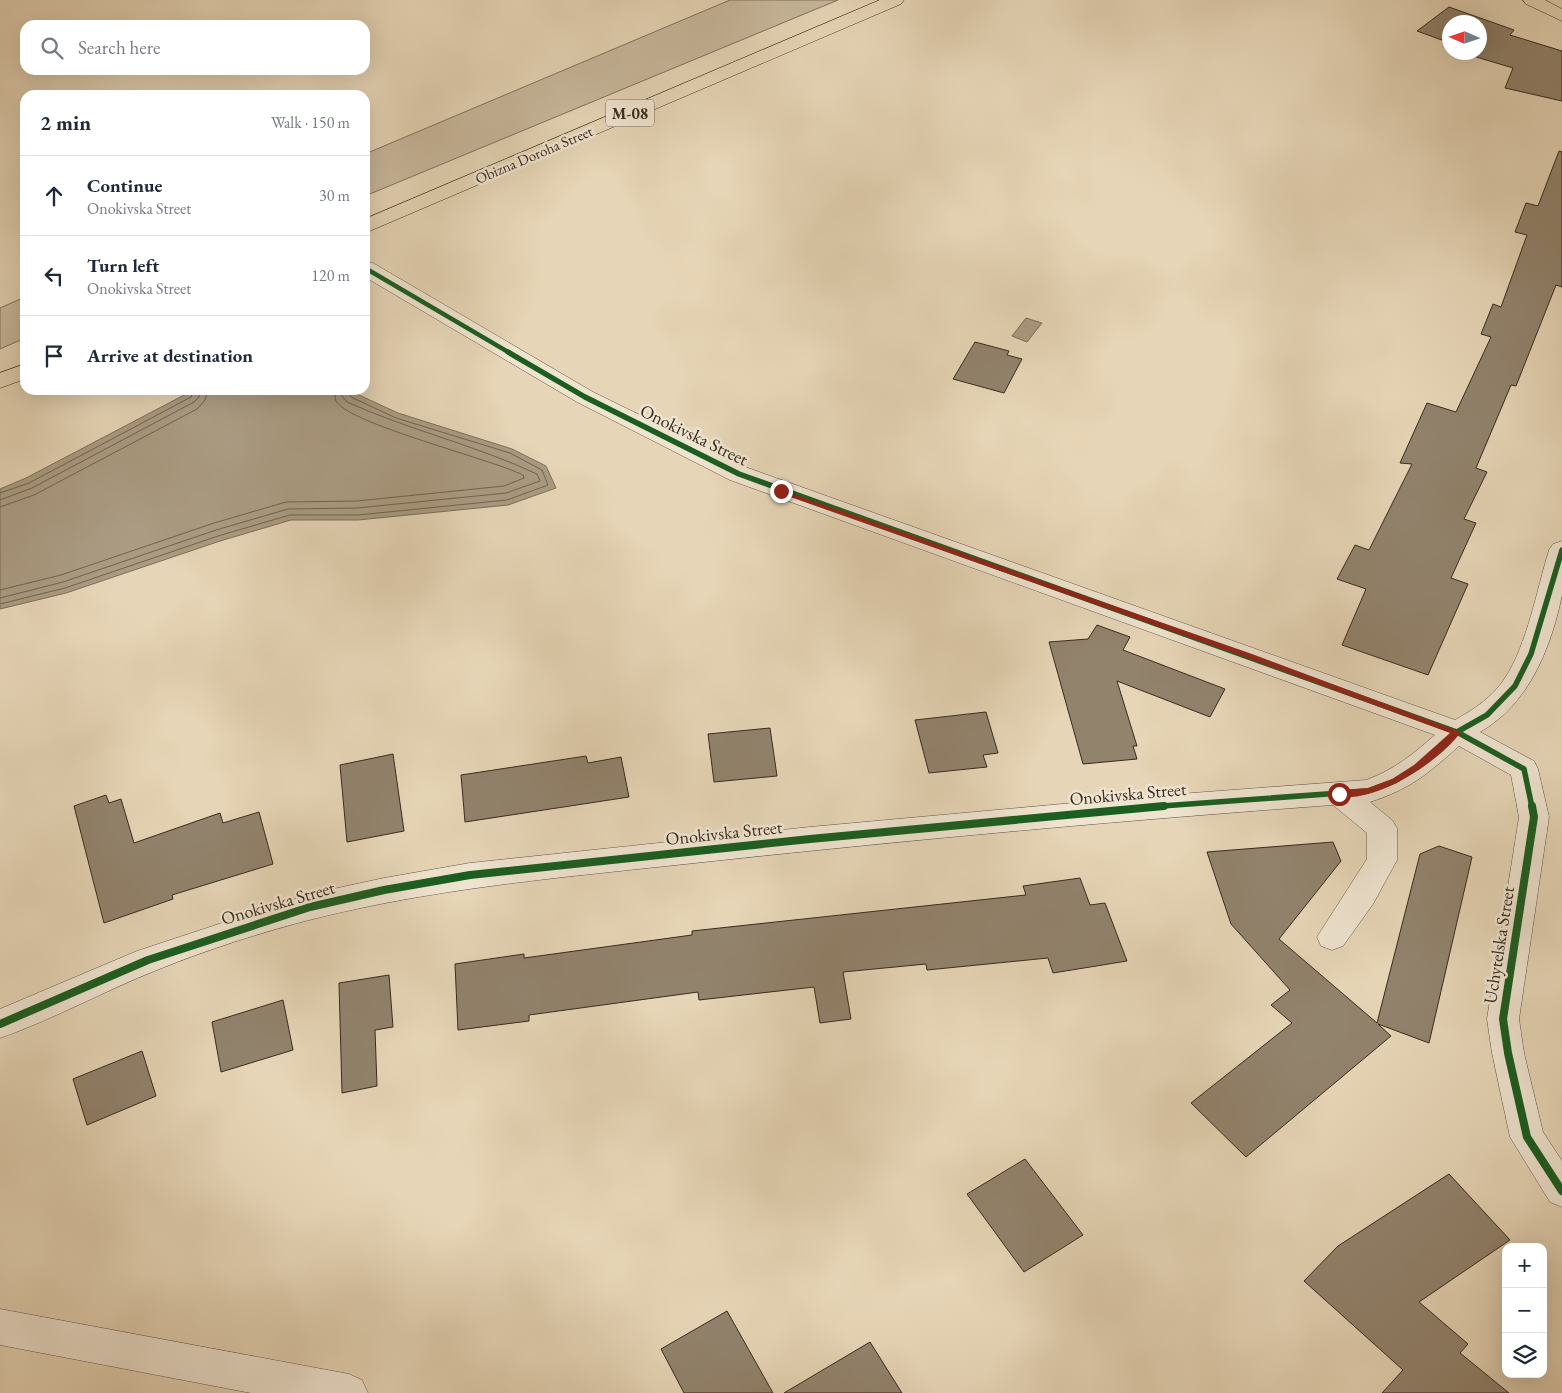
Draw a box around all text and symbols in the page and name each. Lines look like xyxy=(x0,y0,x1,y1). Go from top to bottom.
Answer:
north arrow xyxy=(1442,15,1487,60)
search box xyxy=(20,20,370,75)
icon: search xyxy=(38,34,66,62)
text: Search here xyxy=(78,35,160,60)
road number: М-08 xyxy=(606,100,654,126)
text: 2 min xyxy=(40,109,91,136)
text: Walk · 150 m xyxy=(271,112,350,133)
street label: Obizna Doroha Street xyxy=(472,121,596,188)
text: Continue xyxy=(87,173,162,198)
icon: ahead xyxy=(40,182,68,210)
text: 30 m xyxy=(319,185,350,206)
text: Onokivska Street xyxy=(87,198,191,219)
text: Turn left xyxy=(87,253,159,278)
icon: left xyxy=(40,262,68,290)
text: 120 m xyxy=(311,265,350,286)
text: Onokivska Street xyxy=(87,278,191,299)
icon: arrive xyxy=(40,342,68,370)
text: Arrive at destination xyxy=(87,343,253,368)
street label: Onokivska Street xyxy=(637,399,752,471)
route end xyxy=(770,480,793,503)
street label: Onokivska Street xyxy=(1069,777,1188,810)
route start xyxy=(1328,783,1351,806)
street label: Onokivska Street xyxy=(664,815,784,850)
street label: Onokivska Street xyxy=(218,875,338,930)
street label: Uchytelska Street xyxy=(1478,884,1519,1005)
map controls xyxy=(1502,1243,1547,1378)
button: + xyxy=(1502,1243,1547,1288)
button: − xyxy=(1502,1288,1547,1333)
button: layers xyxy=(1502,1333,1547,1378)

